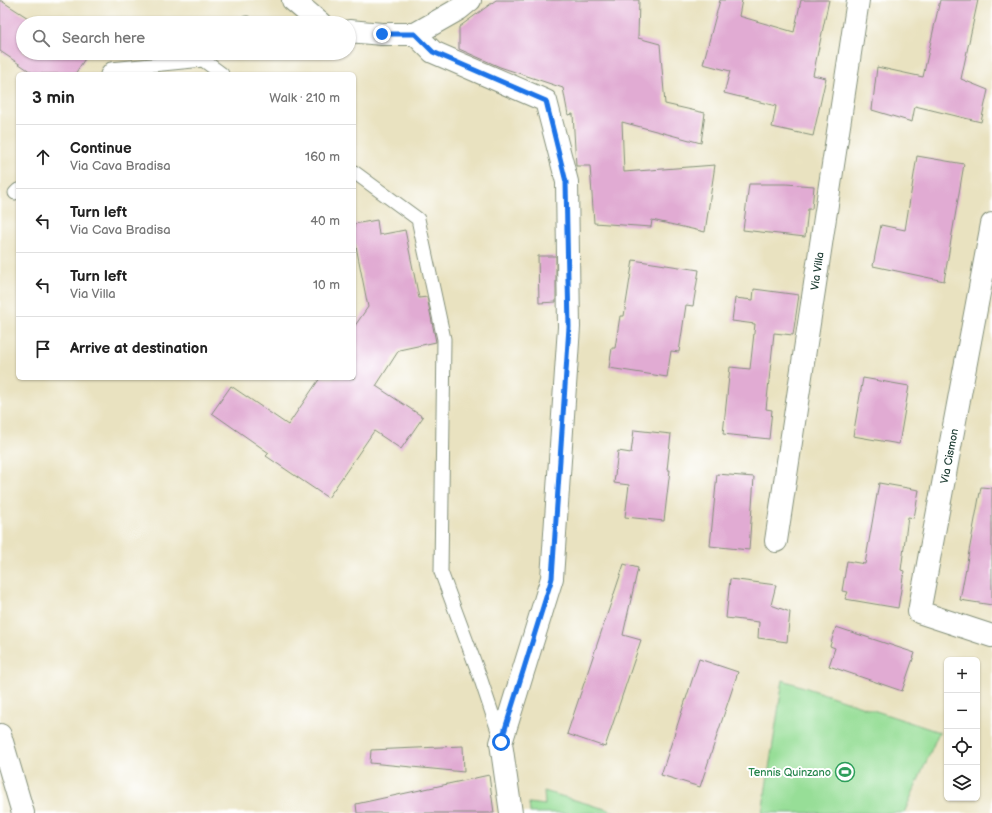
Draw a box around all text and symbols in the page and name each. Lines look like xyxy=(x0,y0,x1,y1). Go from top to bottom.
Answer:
search box xyxy=(16,16,356,60)
route end xyxy=(373,25,391,43)
icon: search xyxy=(30,27,52,49)
text: Search here xyxy=(62,29,145,48)
text: 3 min xyxy=(32,88,75,108)
text: Walk · 210 m xyxy=(269,90,340,106)
text: Continue xyxy=(70,139,132,158)
icon: ahead xyxy=(32,146,54,168)
text: 160 m xyxy=(305,149,340,165)
text: Via Cava Bradisa xyxy=(70,158,171,174)
text: Turn left xyxy=(70,203,127,222)
icon: left xyxy=(32,210,54,232)
text: 40 m xyxy=(310,213,340,229)
text: Via Cava Bradisa xyxy=(70,222,171,238)
street label: Via Villa xyxy=(808,251,827,291)
text: Turn left xyxy=(70,267,127,286)
icon: left xyxy=(32,274,54,296)
text: 10 m xyxy=(313,277,340,293)
text: Via Villa xyxy=(70,286,116,302)
icon: arrive xyxy=(32,338,54,360)
text: Arrive at destination xyxy=(70,339,208,358)
street label: Via Cismon xyxy=(938,427,961,485)
map controls xyxy=(944,657,980,801)
button: + xyxy=(944,657,980,693)
button: − xyxy=(944,693,980,729)
button: locate xyxy=(944,729,980,765)
route start xyxy=(492,733,510,751)
sports icon: Tennis Quinzano xyxy=(834,761,856,783)
button: layers xyxy=(944,765,980,801)
place label: Tennis Quinzano xyxy=(748,766,831,779)

